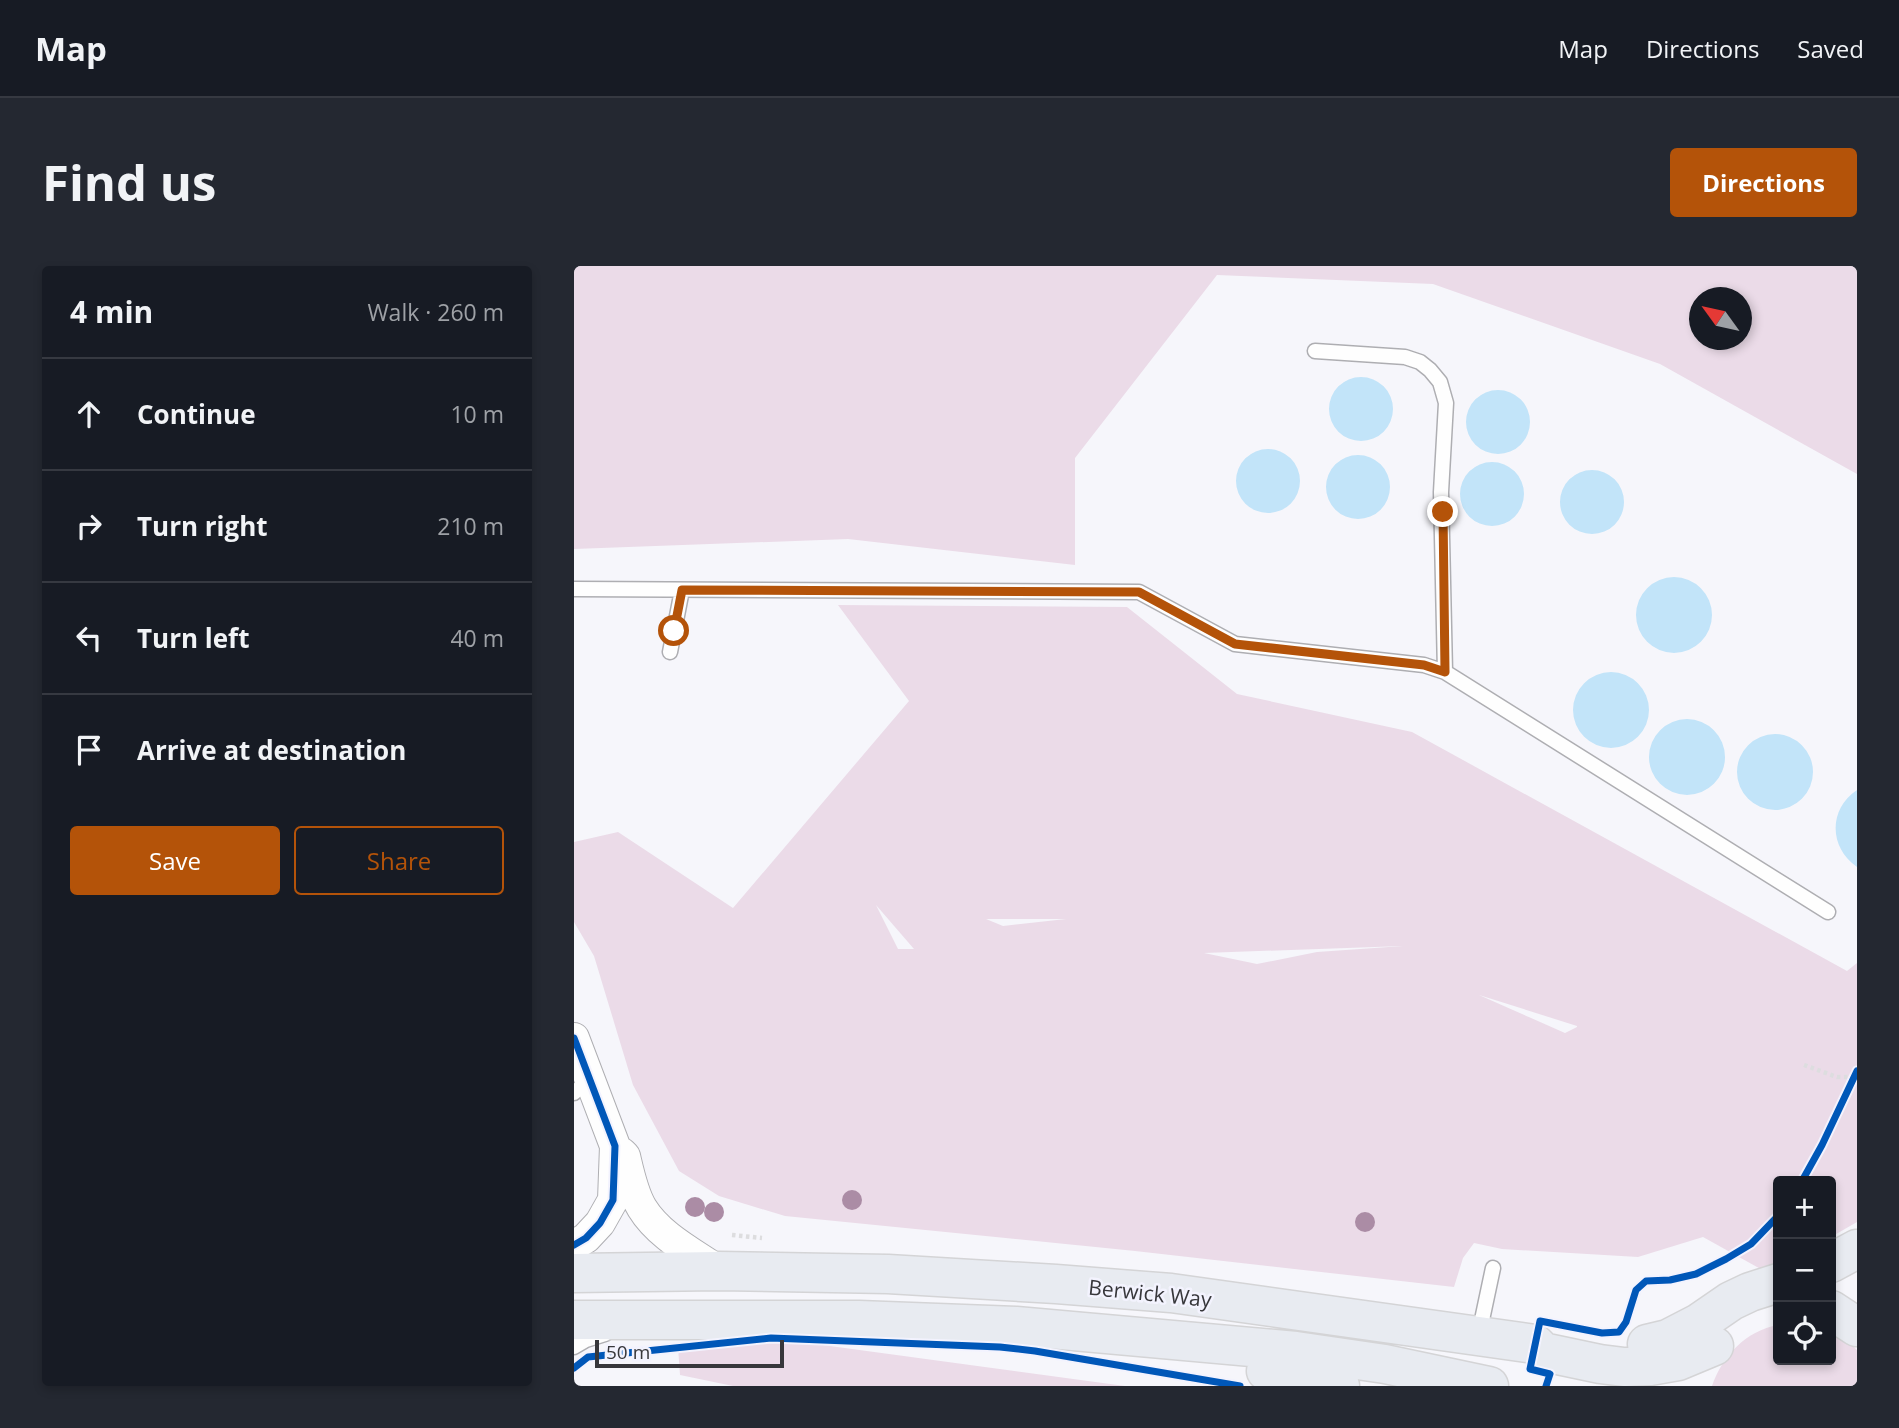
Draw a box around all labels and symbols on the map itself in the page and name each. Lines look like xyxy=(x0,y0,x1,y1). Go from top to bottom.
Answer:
north arrow xyxy=(1689,287,1752,350)
route end xyxy=(1427,496,1458,527)
route start xyxy=(658,615,689,646)
street label: Berwick Way xyxy=(1087,1273,1213,1313)
scale bar xyxy=(595,1337,784,1369)

